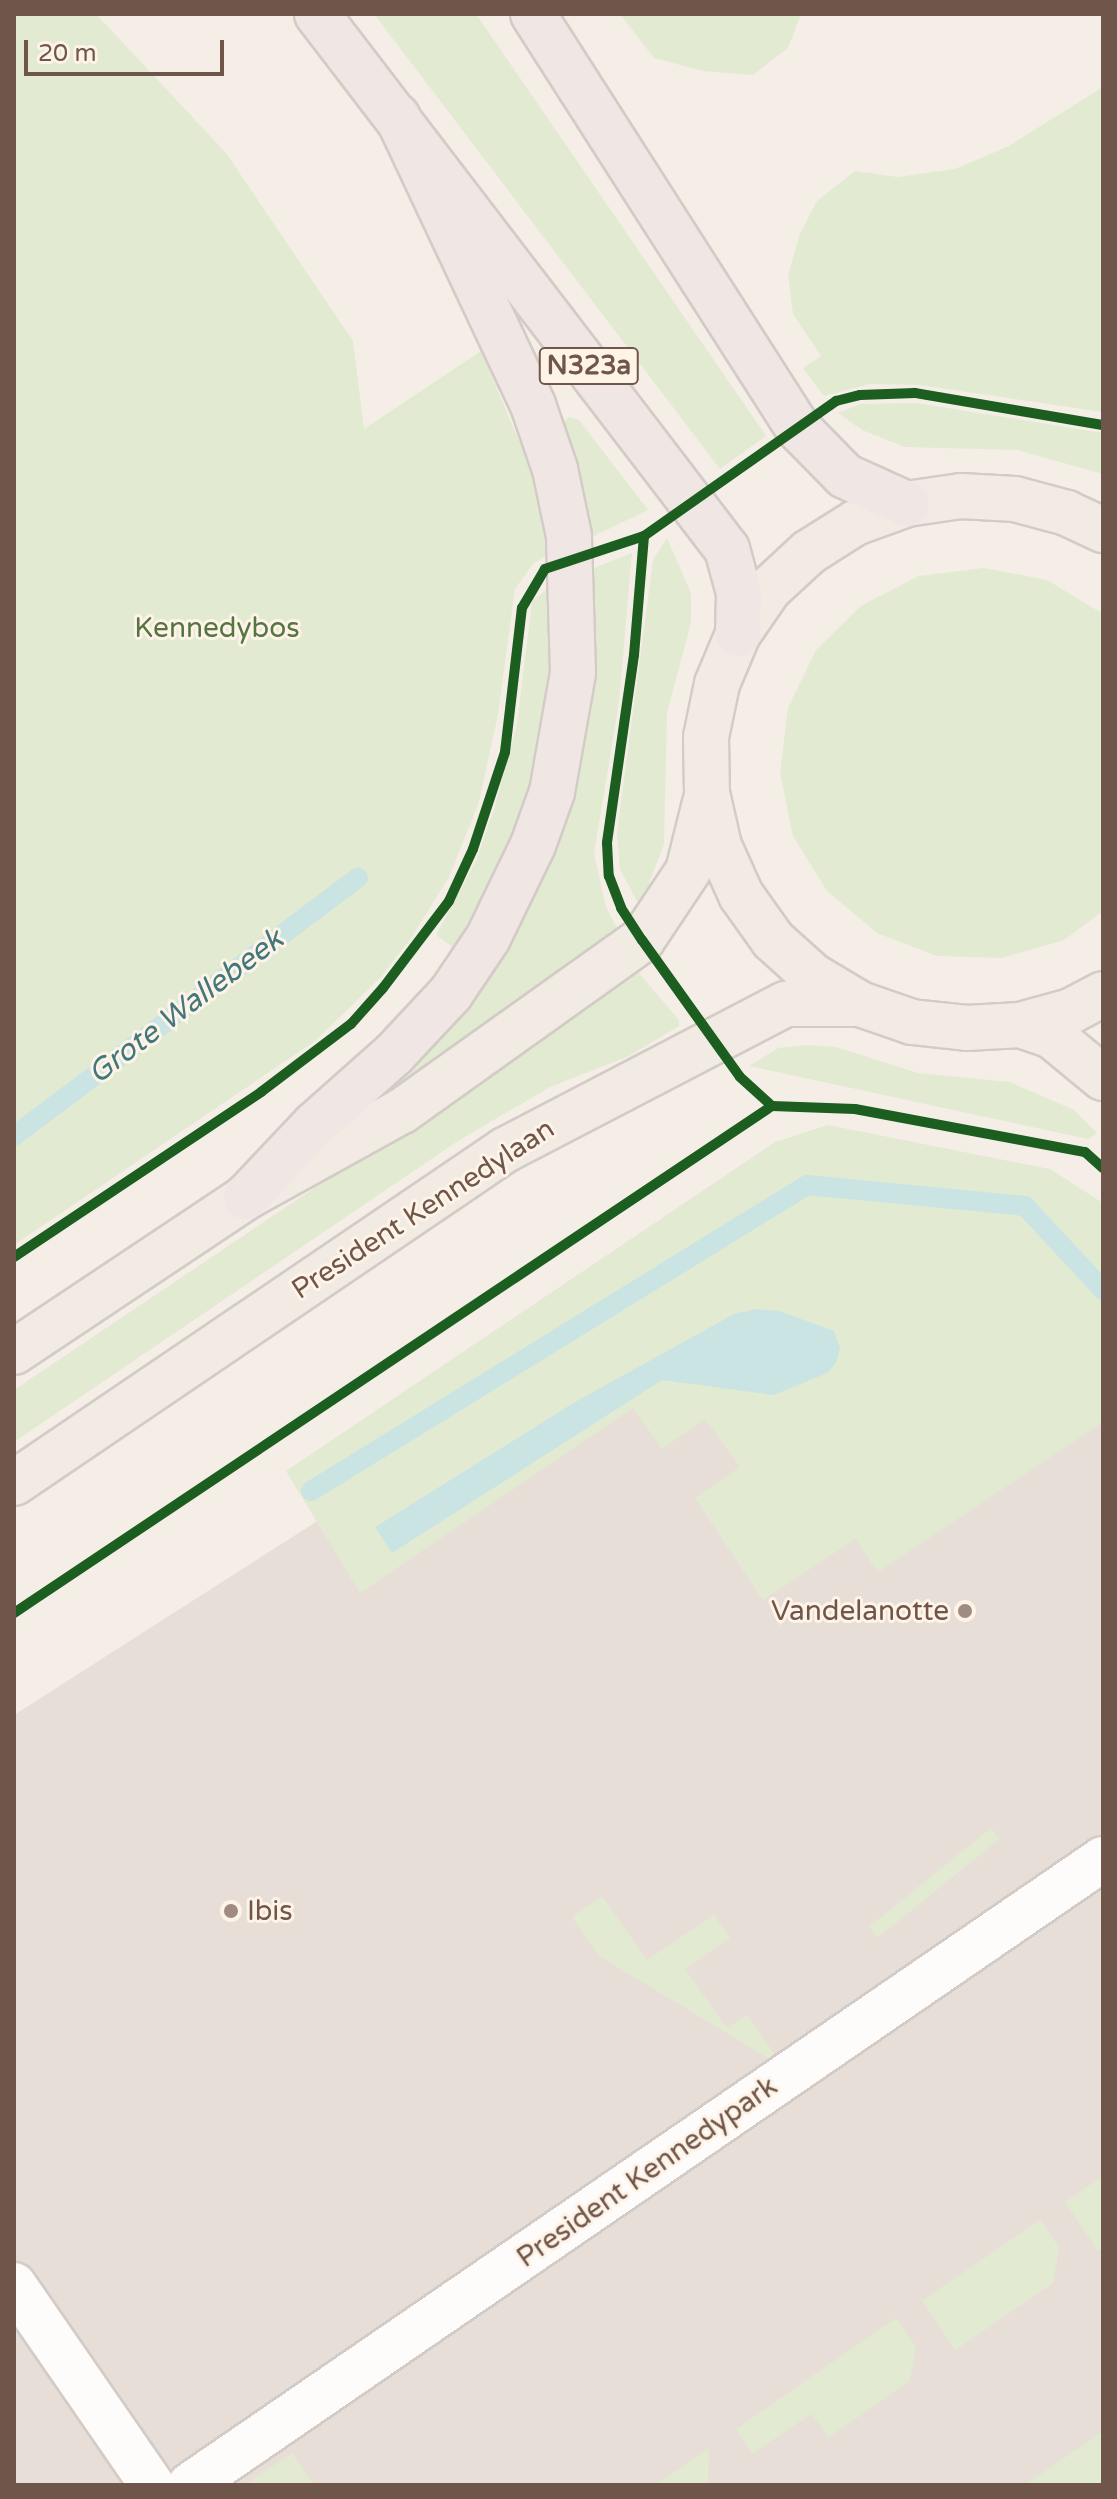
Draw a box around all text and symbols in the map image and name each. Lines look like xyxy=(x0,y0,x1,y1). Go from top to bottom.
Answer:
scale bar xyxy=(28,24,228,74)
text: 20 m xyxy=(38,39,96,68)
road number: N323a xyxy=(537,344,641,388)
park label: Kennedybos xyxy=(134,611,300,645)
water label: Grote Wallebeek xyxy=(81,922,291,1092)
street label: President Kennedylaan xyxy=(285,1112,561,1306)
place label: Vandelanotte xyxy=(771,1594,949,1628)
marker: Vandelanotte xyxy=(956,1602,974,1620)
place label: Ibis xyxy=(247,1894,293,1928)
marker: Ibis xyxy=(222,1902,240,1920)
street label: President Kennedypark xyxy=(510,2069,784,2275)

